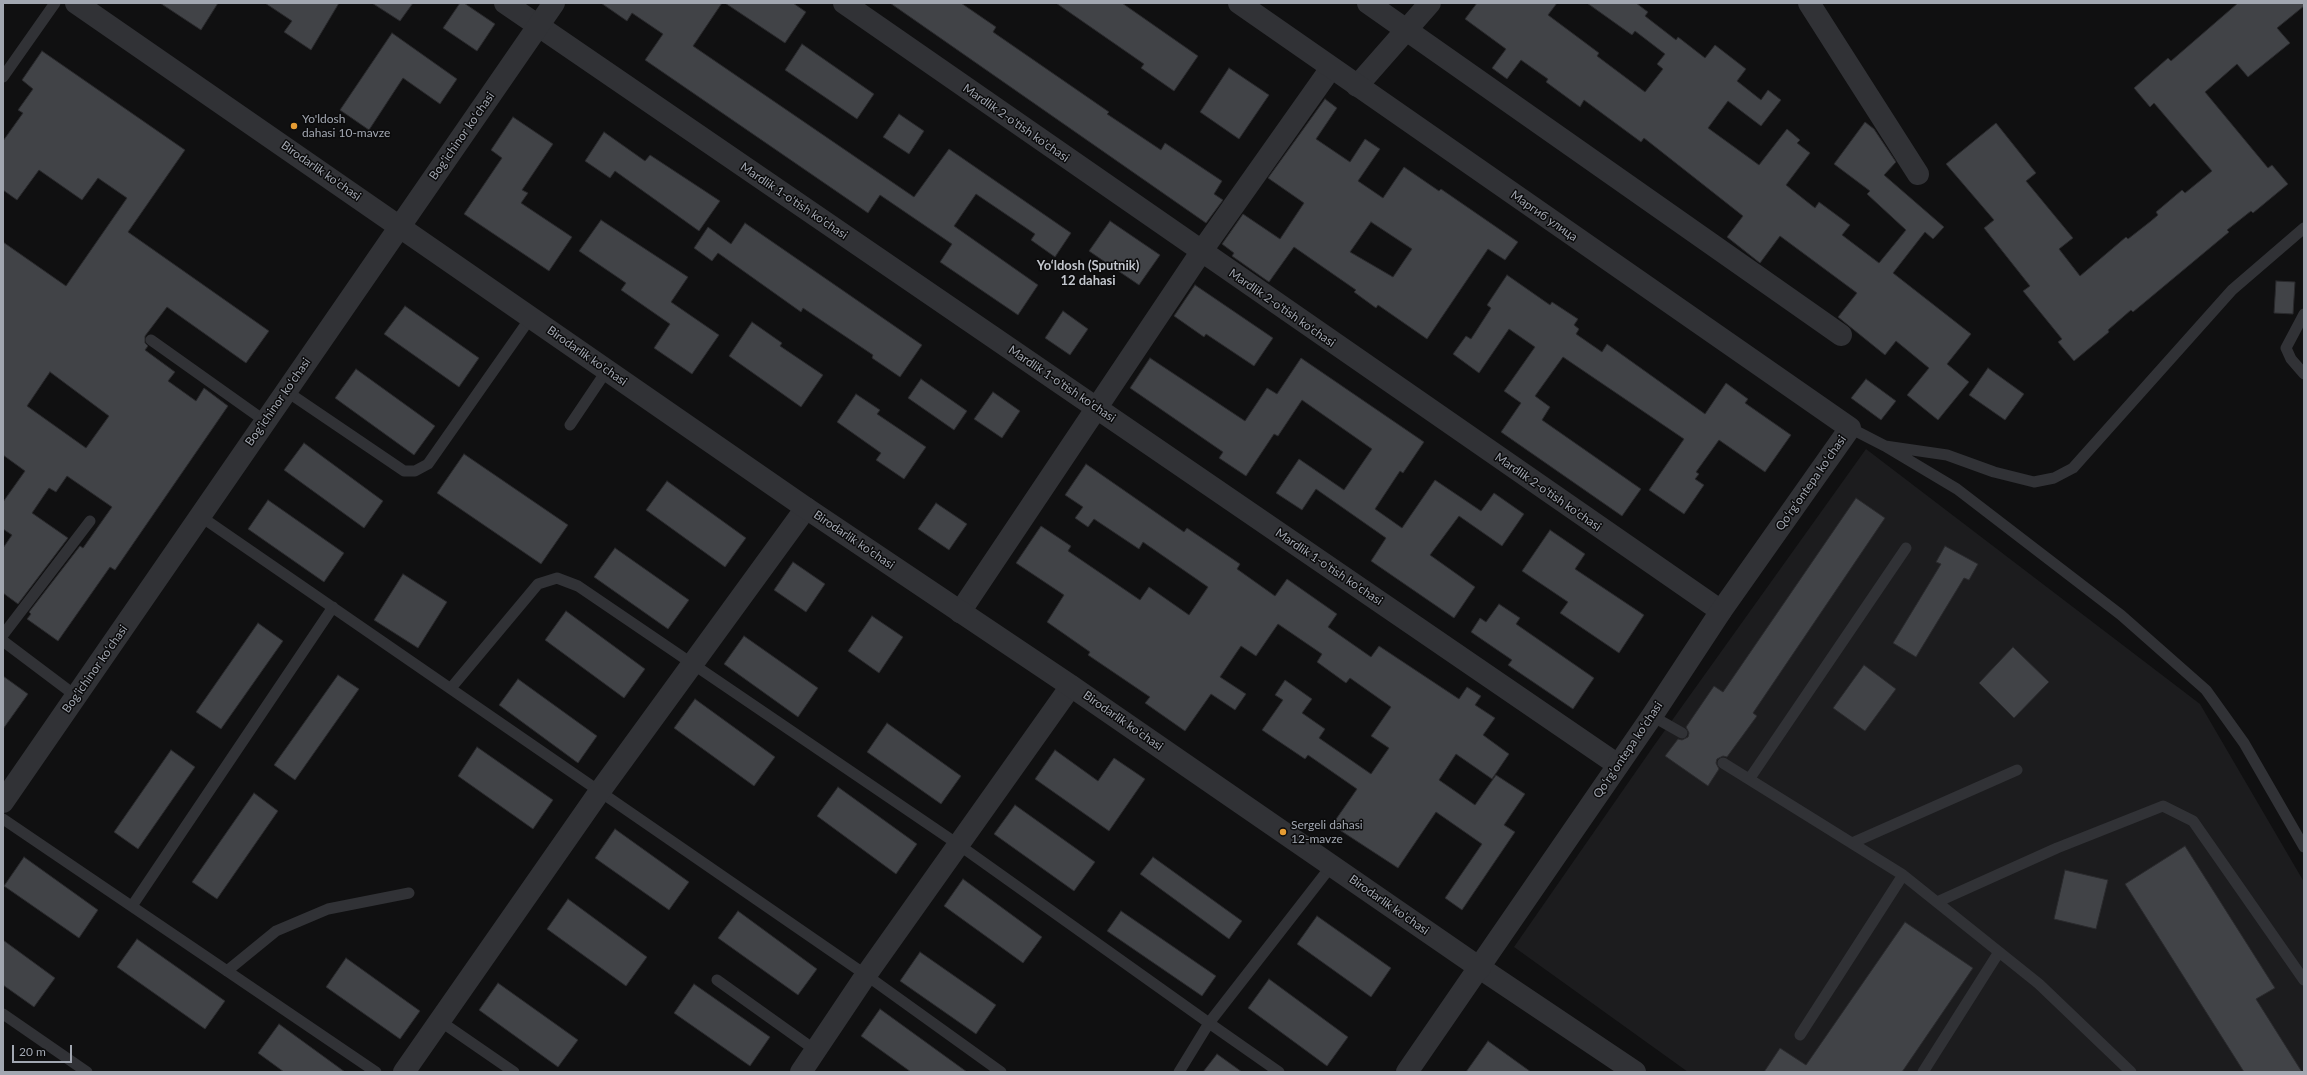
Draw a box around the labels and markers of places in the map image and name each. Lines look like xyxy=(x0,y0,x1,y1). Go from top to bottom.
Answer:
place label: Yo'ldosh dahasi 10-mavze xyxy=(302,112,390,140)
marker: Yo'ldosh dahasi 10-mavze xyxy=(289,121,299,131)
place label: Sergeli dahasi 12-mavze xyxy=(1291,818,1363,846)
marker: Sergeli dahasi 12-mavze xyxy=(1278,827,1288,837)

